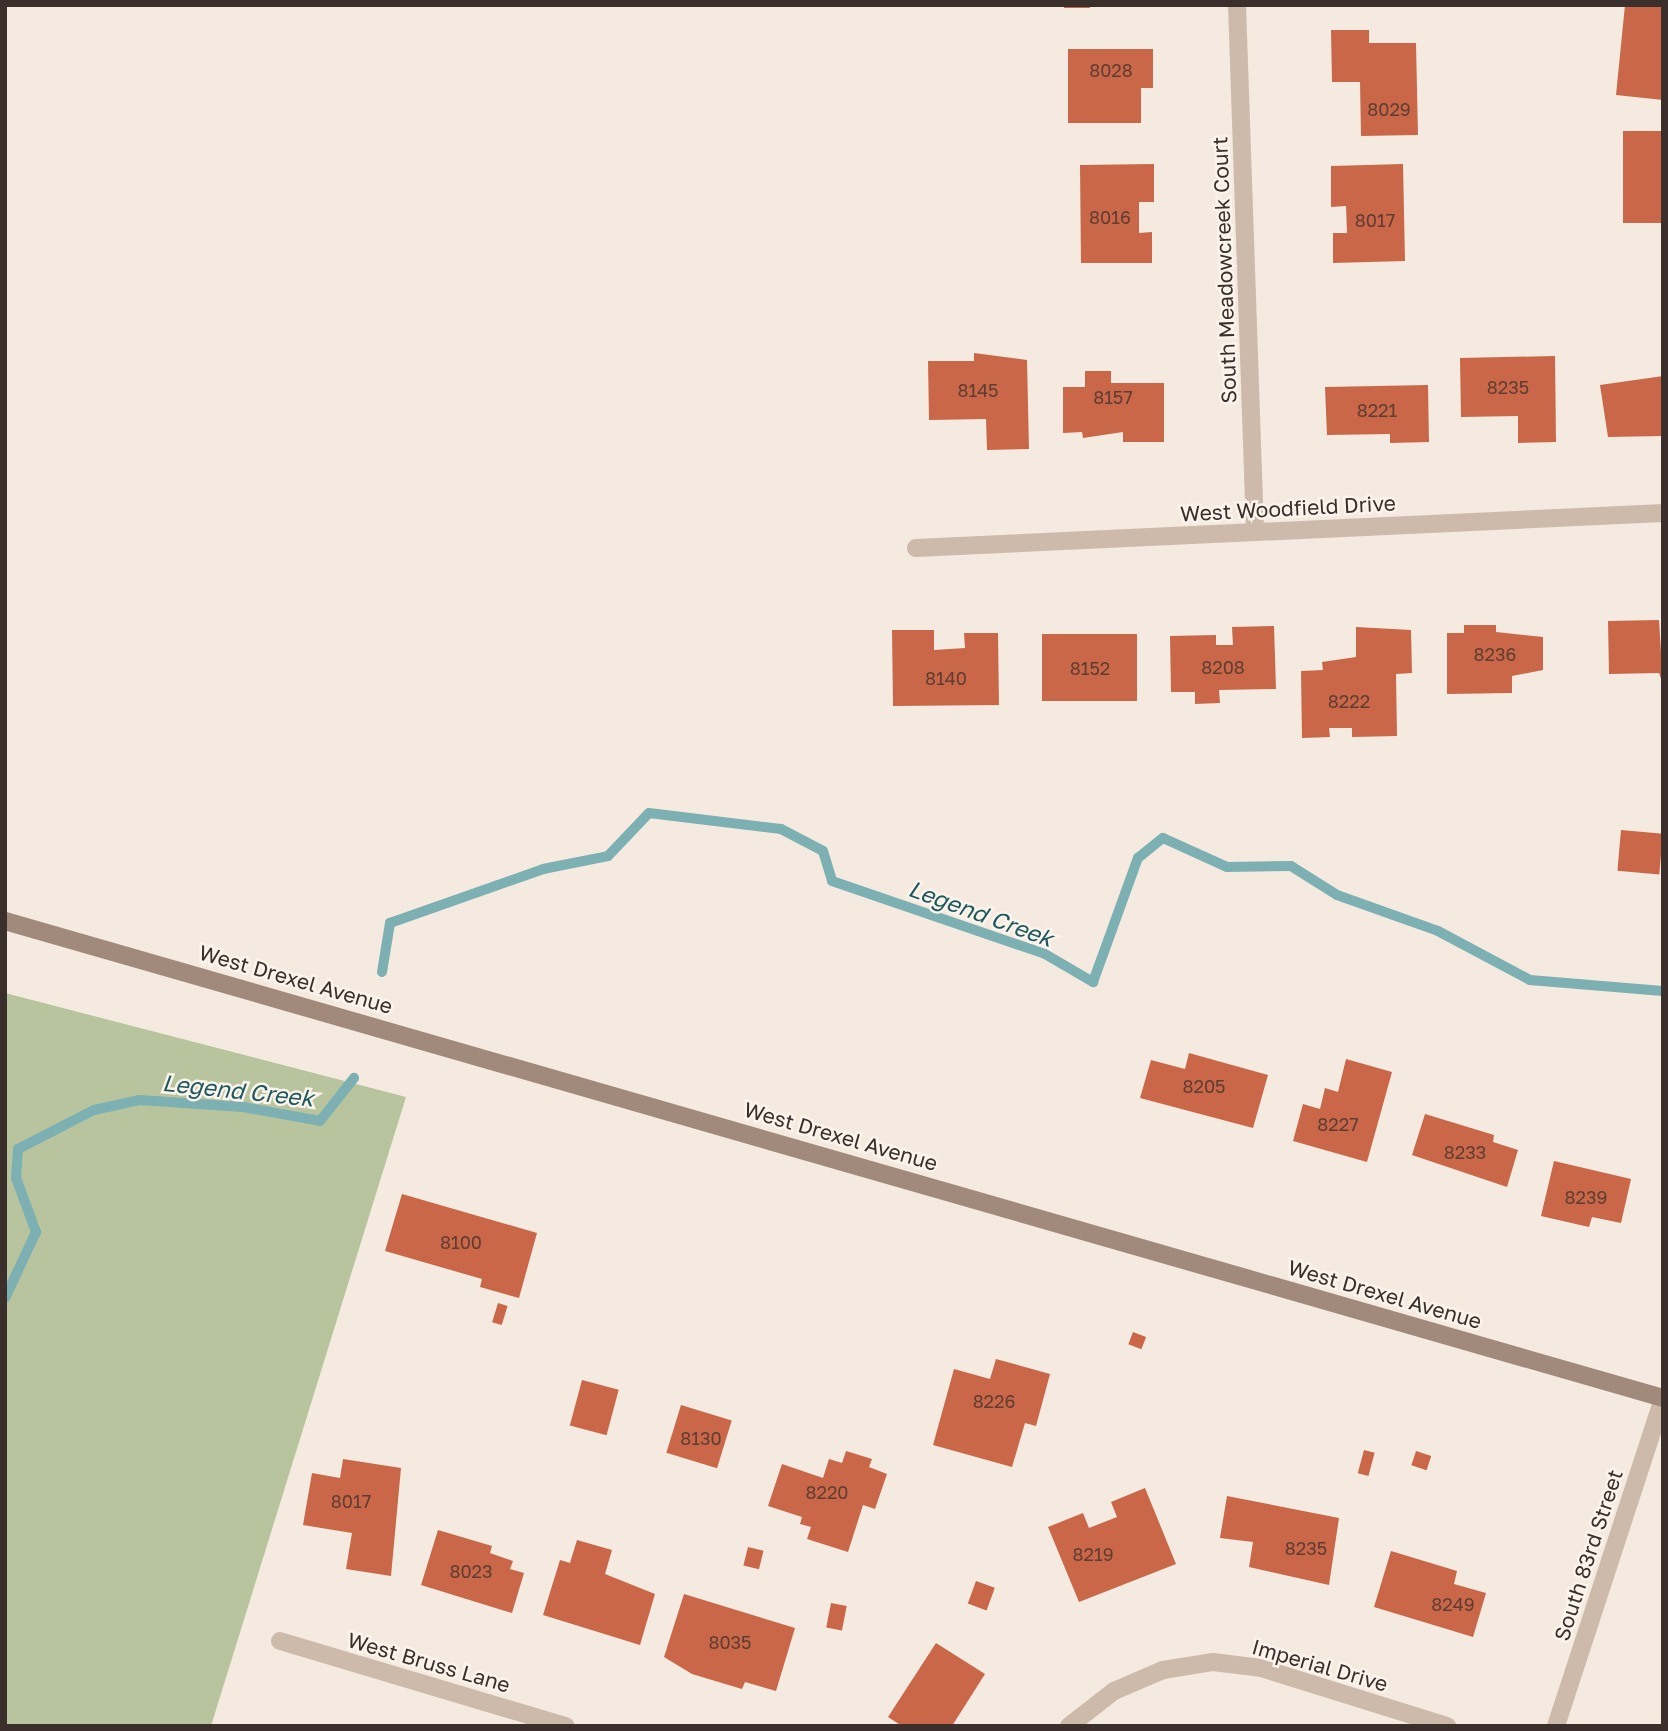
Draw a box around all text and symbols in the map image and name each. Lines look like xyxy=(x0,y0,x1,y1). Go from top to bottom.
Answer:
house number: 8028 xyxy=(1089,59,1133,81)
house number: 8029 xyxy=(1367,98,1411,120)
street label: South Meadowcreek Court xyxy=(1207,136,1241,404)
house number: 8016 xyxy=(1089,206,1131,228)
house number: 8017 xyxy=(1355,209,1395,231)
house number: 8235 xyxy=(1487,376,1529,398)
house number: 8145 xyxy=(957,379,999,401)
house number: 8157 xyxy=(1093,386,1133,408)
house number: 8221 xyxy=(1357,399,1397,421)
street label: West Woodfield Drive xyxy=(1180,490,1396,526)
house number: 8236 xyxy=(1474,643,1516,665)
house number: 8208 xyxy=(1201,656,1245,678)
house number: 8152 xyxy=(1070,657,1110,679)
house number: 8140 xyxy=(925,667,967,689)
house number: 8222 xyxy=(1328,690,1370,712)
water label: Legend Creek xyxy=(905,874,1057,952)
street label: West Drexel Avenue xyxy=(196,939,396,1019)
water label: Legend Creek xyxy=(161,1068,315,1112)
house number: 8205 xyxy=(1182,1075,1226,1097)
street label: West Drexel Avenue xyxy=(741,1096,941,1176)
house number: 8227 xyxy=(1317,1113,1359,1135)
house number: 8233 xyxy=(1444,1141,1486,1163)
house number: 8239 xyxy=(1565,1186,1607,1208)
house number: 8100 xyxy=(440,1231,482,1253)
street label: West Drexel Avenue xyxy=(1285,1254,1485,1334)
house number: 8226 xyxy=(973,1390,1015,1412)
house number: 8130 xyxy=(680,1427,722,1449)
street label: South 83rd Street xyxy=(1548,1466,1628,1644)
house number: 8220 xyxy=(805,1481,849,1503)
house number: 8017 xyxy=(331,1490,371,1512)
house number: 8235 xyxy=(1285,1537,1327,1559)
house number: 8219 xyxy=(1072,1543,1114,1565)
house number: 8023 xyxy=(449,1560,493,1582)
house number: 8249 xyxy=(1431,1593,1475,1615)
street label: West Bruss Lane xyxy=(345,1627,513,1697)
house number: 8035 xyxy=(708,1631,752,1653)
street label: Imperial Drive xyxy=(1249,1634,1391,1696)

